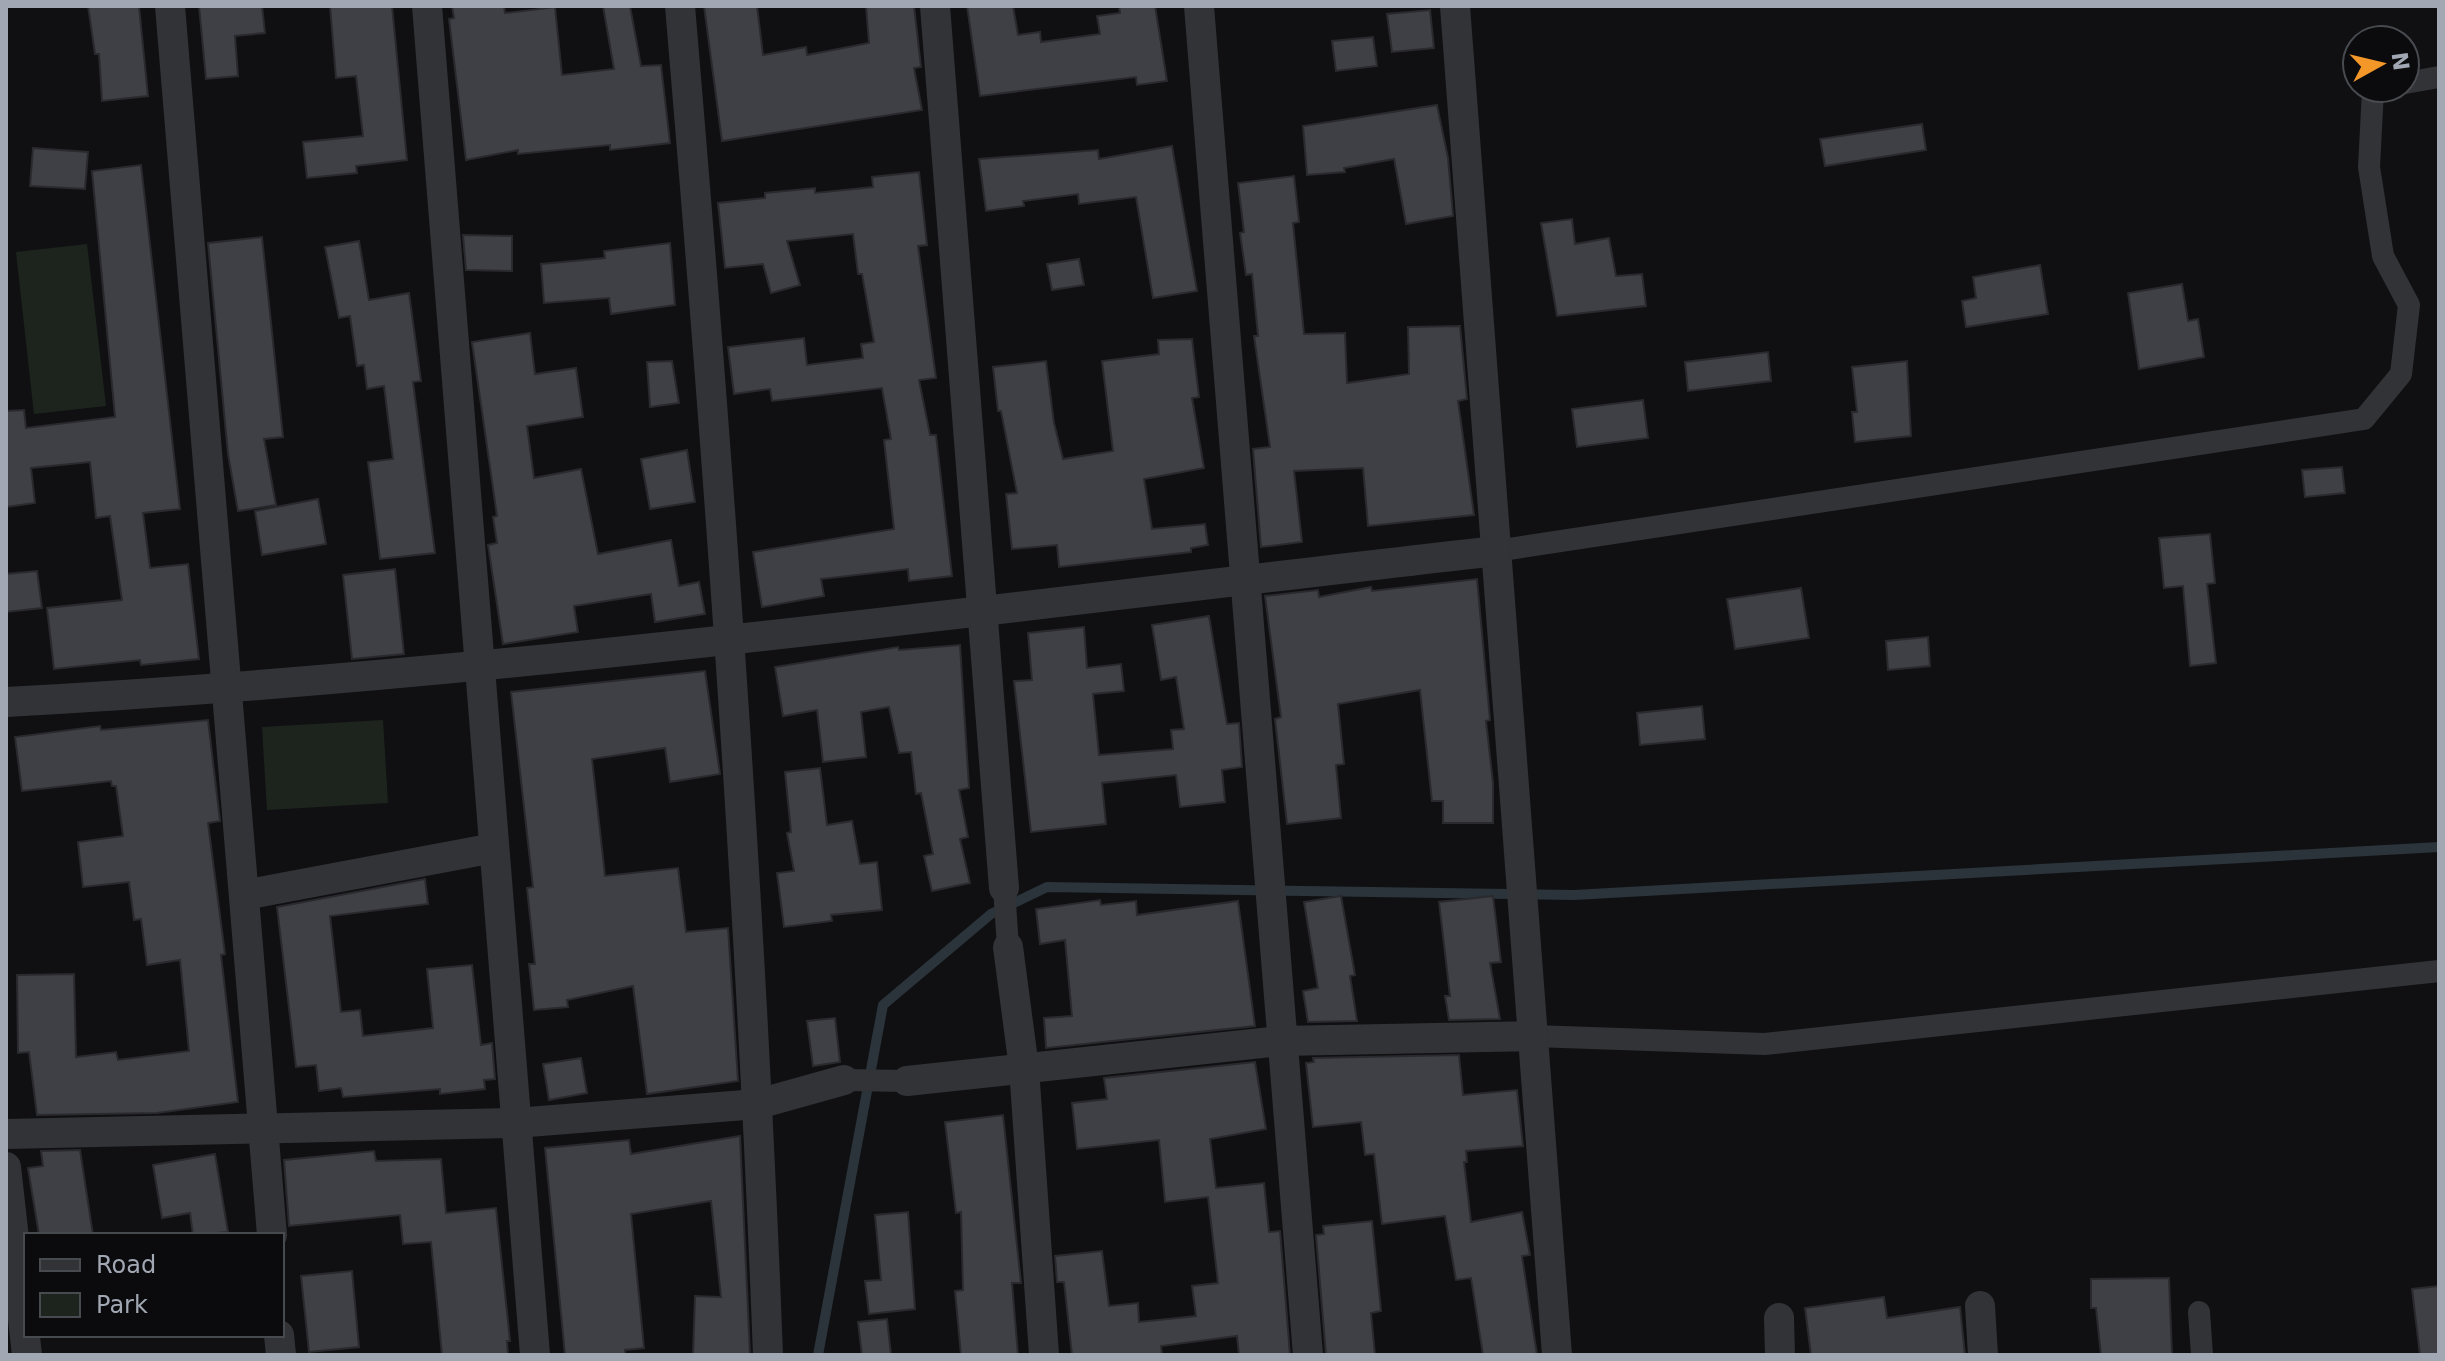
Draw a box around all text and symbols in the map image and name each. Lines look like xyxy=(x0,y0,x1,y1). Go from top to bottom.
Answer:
north arrow xyxy=(2341,24,2421,104)
text: N xyxy=(2387,50,2414,72)
legend xyxy=(24,1233,284,1337)
text: Road xyxy=(96,1251,156,1279)
text: Park xyxy=(96,1291,148,1319)

